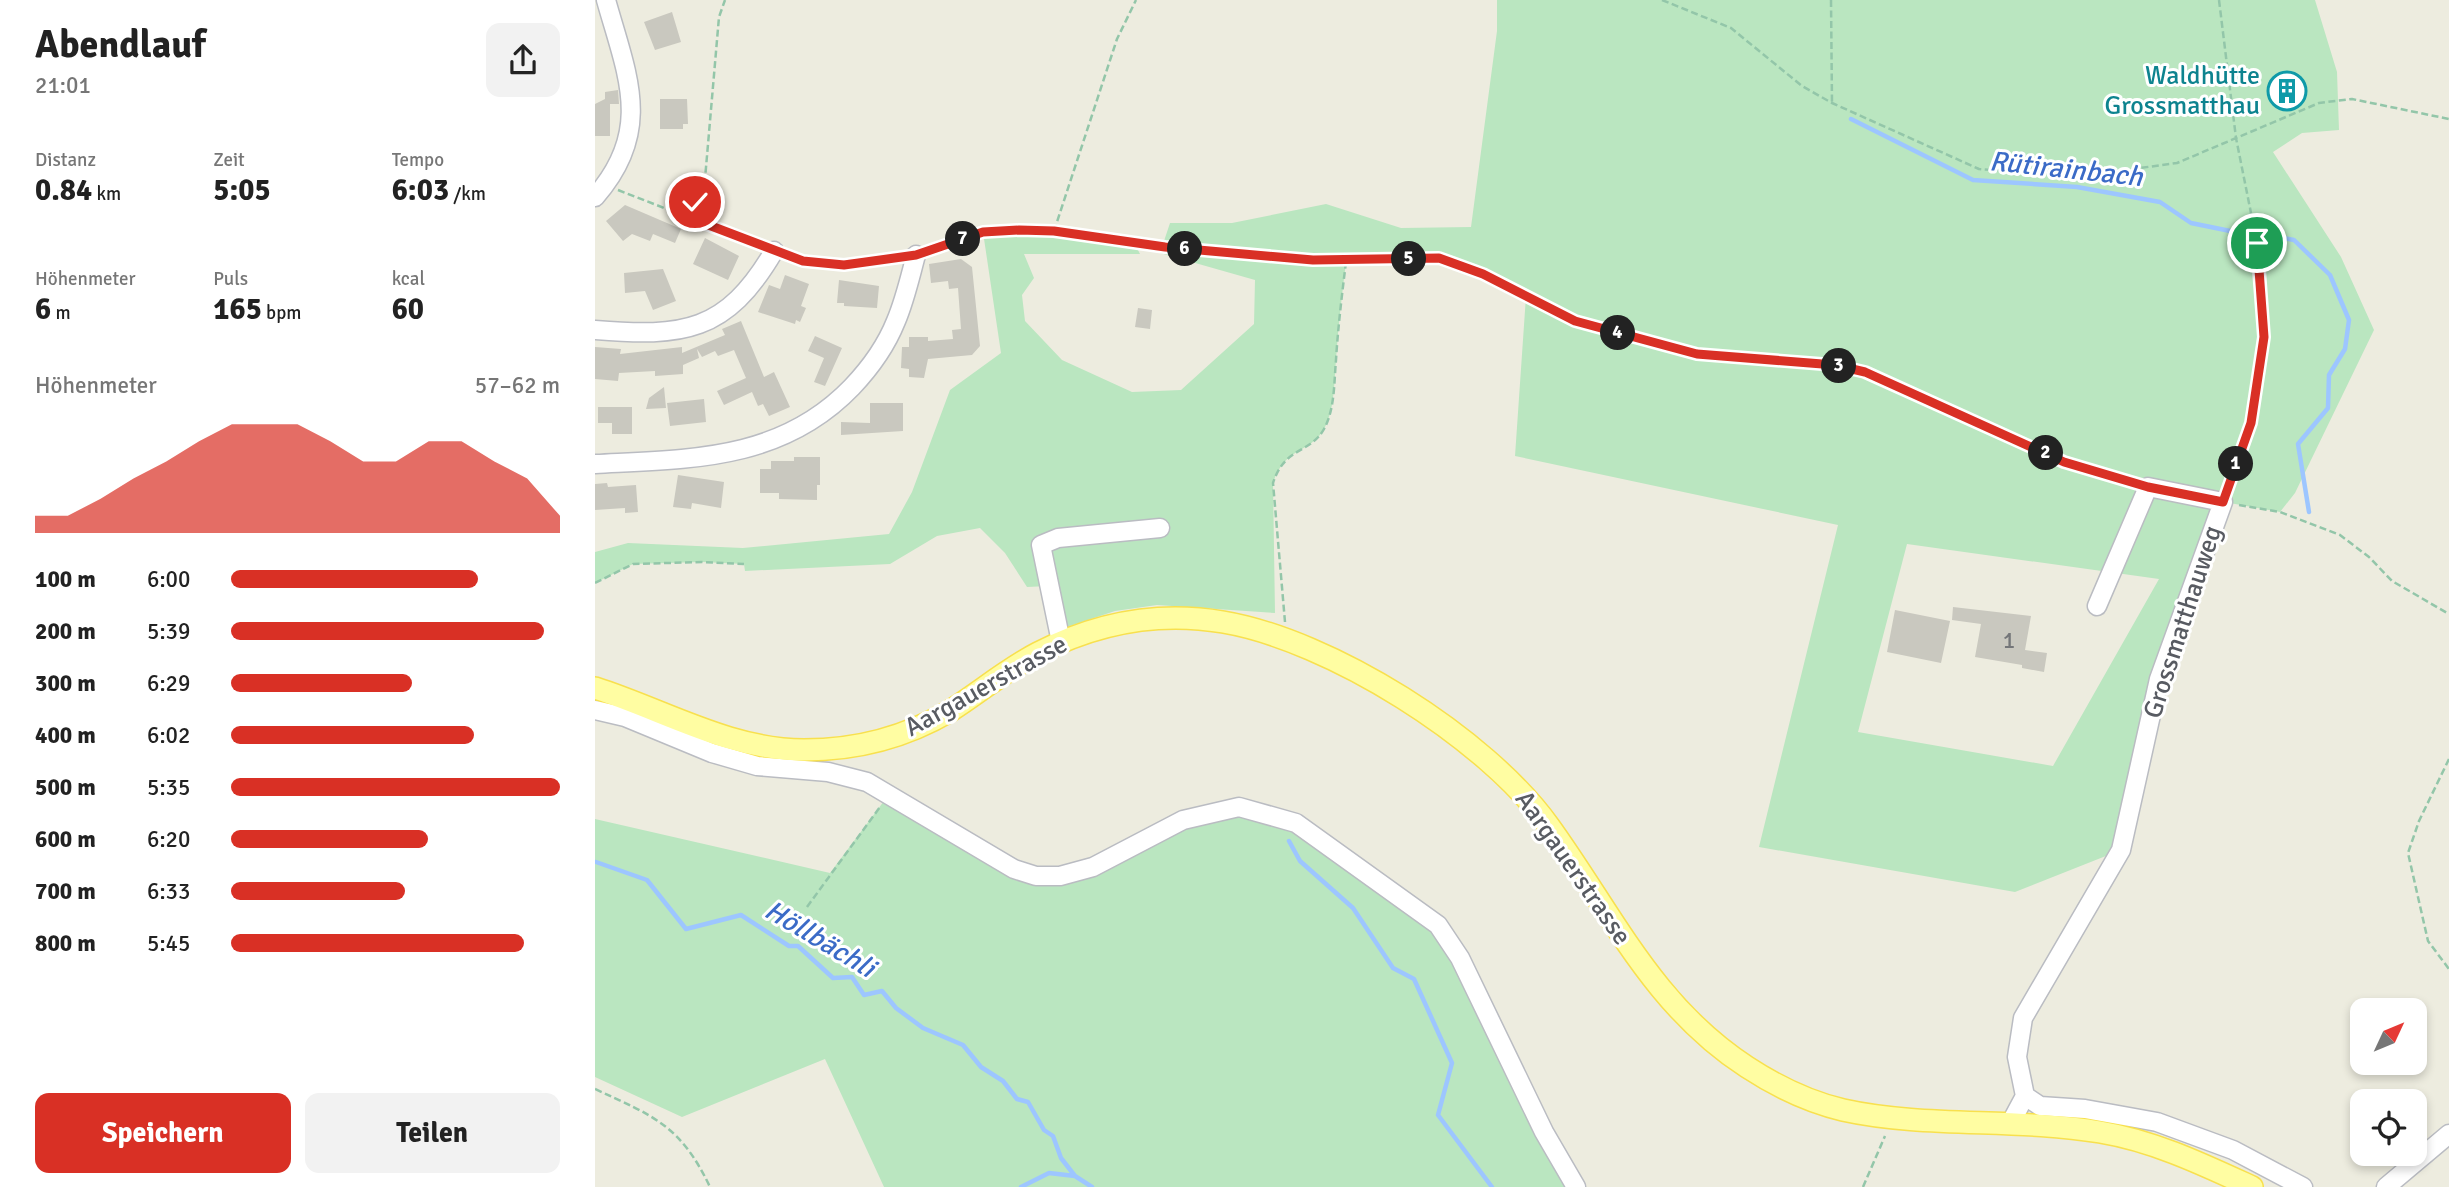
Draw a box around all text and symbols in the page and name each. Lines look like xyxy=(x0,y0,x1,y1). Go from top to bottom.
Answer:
text: Abendlauf xyxy=(35,21,206,68)
button: share xyxy=(486,23,560,97)
place label: Waldhütte Grossmatthau xyxy=(2105,60,2260,122)
building icon: Waldhütte Grossmatthau xyxy=(2266,70,2308,112)
text: 21:01 xyxy=(35,71,91,100)
water label: Rütirainbach xyxy=(1988,144,2145,194)
text: Distanz xyxy=(35,148,96,172)
text: Zeit xyxy=(213,148,245,172)
text: Tempo xyxy=(392,148,444,172)
text: 0.84 xyxy=(35,172,92,209)
text: 5:05 xyxy=(213,172,271,209)
text: 6:03 xyxy=(392,172,449,209)
pin xyxy=(665,172,725,232)
text: km xyxy=(92,182,121,206)
text: /km xyxy=(449,182,486,206)
icon: check xyxy=(676,183,714,221)
pin xyxy=(2227,213,2287,273)
pin: 7 xyxy=(945,222,981,256)
icon: arrive xyxy=(2238,224,2276,262)
text: 7 xyxy=(957,226,968,250)
pin: 6 xyxy=(1167,232,1203,266)
text: 6 xyxy=(1179,236,1190,260)
pin: 5 xyxy=(1391,242,1427,276)
text: 5 xyxy=(1403,246,1414,270)
text: Höhenmeter xyxy=(35,267,136,291)
text: Puls xyxy=(213,267,248,291)
text: kcal xyxy=(392,267,425,291)
text: 6 xyxy=(35,291,51,328)
text: 165 xyxy=(213,291,262,328)
text: 60 xyxy=(392,291,424,328)
text: m xyxy=(51,301,71,325)
text: bpm xyxy=(262,301,301,325)
pin: 4 xyxy=(1601,316,1635,350)
text: 4 xyxy=(1612,320,1623,344)
pin: 3 xyxy=(1821,348,1857,384)
text: 3 xyxy=(1833,353,1844,377)
text: Höhenmeter xyxy=(35,371,157,400)
text: 57–62 m xyxy=(475,371,560,400)
pin: 2 xyxy=(2029,435,2063,470)
text: 2 xyxy=(2040,440,2051,464)
pin: 1 xyxy=(2219,447,2253,482)
text: 1 xyxy=(2230,451,2241,475)
street label: Grossmatthauweg xyxy=(2137,522,2229,722)
text: 100 m xyxy=(35,565,96,594)
text: 6:00 xyxy=(147,565,190,594)
text: 200 m xyxy=(35,617,96,646)
text: 5:39 xyxy=(147,617,190,646)
house number: 1 xyxy=(2003,626,2015,655)
street label: Aargauerstrasse xyxy=(899,628,1073,744)
text: 300 m xyxy=(35,669,96,698)
text: 6:29 xyxy=(147,669,190,698)
text: 400 m xyxy=(35,721,96,750)
text: 6:02 xyxy=(147,721,190,750)
text: 500 m xyxy=(35,773,96,802)
text: 5:35 xyxy=(147,773,190,802)
street label: Aargauerstrasse xyxy=(1508,785,1638,951)
text: 600 m xyxy=(35,825,96,854)
text: 6:20 xyxy=(147,825,190,854)
text: 700 m xyxy=(35,877,96,906)
text: 6:33 xyxy=(147,877,190,906)
water label: Höllbächli xyxy=(759,893,883,986)
text: 800 m xyxy=(35,929,96,958)
text: 5:45 xyxy=(147,929,190,958)
north arrow xyxy=(2350,998,2427,1074)
map controls xyxy=(2350,998,2427,1166)
button: locate xyxy=(2350,1089,2427,1166)
button: Speichern xyxy=(35,1093,291,1173)
button: Teilen xyxy=(305,1093,560,1173)

